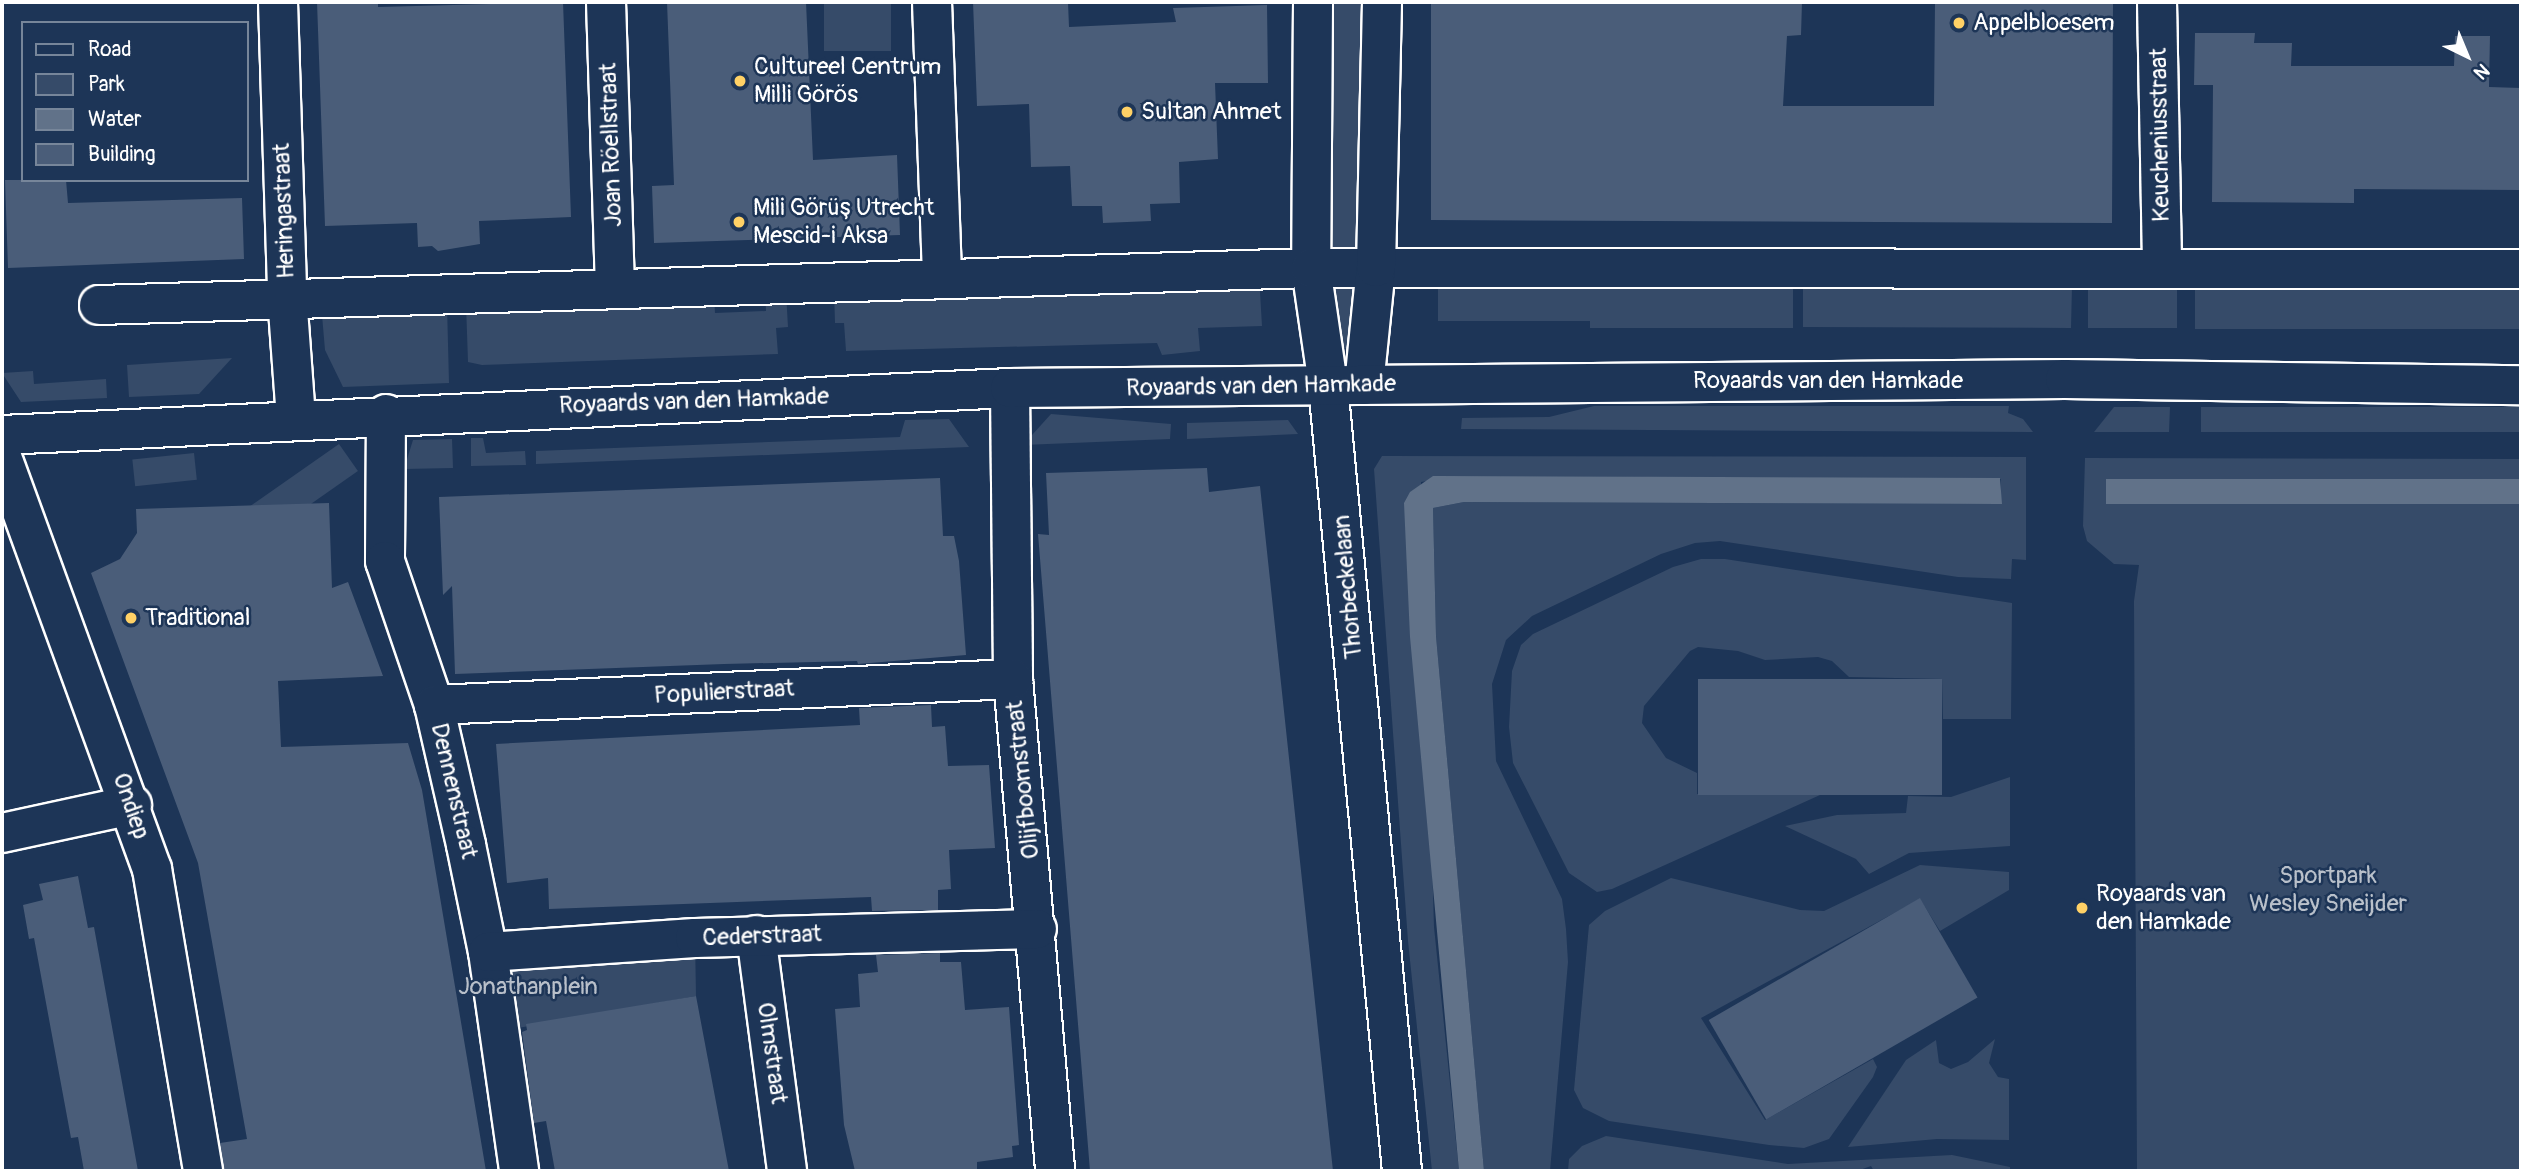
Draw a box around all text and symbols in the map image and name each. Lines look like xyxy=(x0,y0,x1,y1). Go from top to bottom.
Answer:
place label: Appelbloesem xyxy=(1973,9,2115,37)
marker: Appelbloesem xyxy=(1951,15,1967,31)
legend xyxy=(21,21,248,182)
north arrow xyxy=(2432,21,2502,91)
text: Road xyxy=(88,36,132,63)
street label: Keucheniusstraat xyxy=(2144,48,2176,222)
place label: Cultureel Centrum Milli Görös xyxy=(754,53,941,109)
text: N xyxy=(2468,58,2494,85)
street label: Joan Röellstraat xyxy=(594,62,628,228)
text: Park xyxy=(88,71,125,98)
marker: Cultureel Centrum Milli Görös xyxy=(732,73,748,89)
place label: Sultan Ahmet xyxy=(1141,98,1281,126)
marker: Sultan Ahmet xyxy=(1119,104,1135,120)
text: Water xyxy=(88,106,141,133)
text: Building xyxy=(88,141,155,168)
street label: Heringastraat xyxy=(267,143,301,279)
place label: Mili Görüş Utrecht Mescid-i Aksa xyxy=(753,194,934,250)
marker: Mili Görüş Utrecht Mescid-i Aksa xyxy=(731,214,747,230)
street label: Royaards van den Hamkade xyxy=(1693,367,1963,395)
street label: Royaards van den Hamkade xyxy=(1126,369,1396,403)
street label: Royaards van den Hamkade xyxy=(559,382,829,420)
street label: Thorbeckelaan xyxy=(1327,514,1369,660)
place label: Traditional xyxy=(145,604,250,632)
marker: Traditional xyxy=(123,610,139,626)
street label: Populierstraat xyxy=(653,674,795,710)
street label: Olijfboomstraat xyxy=(1000,699,1046,861)
street label: Dennenstraat xyxy=(424,720,484,862)
street label: Ondiep xyxy=(106,769,156,843)
park label: Sportpark Wesley Sneijder xyxy=(2249,862,2407,918)
place label: Royaards van den Hamkade xyxy=(2096,880,2231,936)
marker: Royaards van den Hamkade xyxy=(2074,900,2090,916)
street label: Cederstraat xyxy=(702,920,822,952)
park label: Jonathanplein xyxy=(458,973,598,1001)
street label: Olmstraat xyxy=(751,1000,793,1106)

